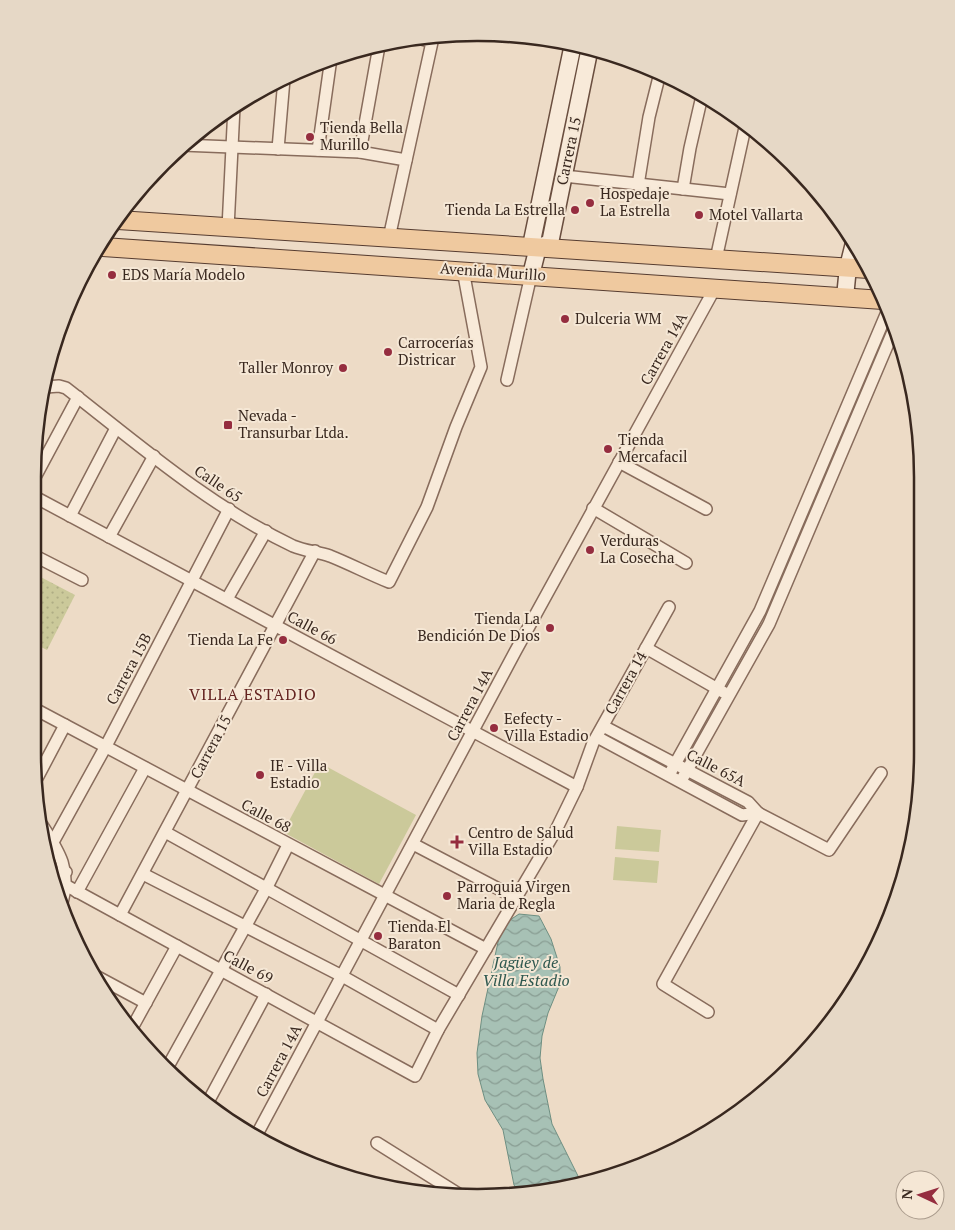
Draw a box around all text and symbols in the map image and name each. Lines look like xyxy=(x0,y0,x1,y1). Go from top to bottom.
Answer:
street label: Carrera 15 xyxy=(551,115,585,187)
place label: Tienda Bella Murillo xyxy=(320,117,404,154)
marker: Tienda Bella Murillo xyxy=(304,131,316,143)
place label: Hospedaje La Estrella xyxy=(600,183,671,220)
marker: Hospedaje La Estrella xyxy=(584,197,596,209)
place label: Tienda La Estrella xyxy=(445,199,565,219)
marker: Tienda La Estrella xyxy=(569,204,581,216)
place label: Motel Vallarta xyxy=(709,204,804,224)
marker: Motel Vallarta xyxy=(693,209,705,221)
street label: Avenida Murillo xyxy=(439,257,547,285)
place label: EDS María Modelo xyxy=(122,264,245,284)
marker: EDS María Modelo xyxy=(106,269,118,281)
place label: Dulceria WM xyxy=(575,308,662,328)
street label: Carrera 14A xyxy=(635,308,692,388)
marker: Dulceria WM xyxy=(559,313,571,325)
place label: Carrocerías Districar xyxy=(398,332,474,369)
marker: Carrocerías Districar xyxy=(382,346,394,358)
place label: Taller Monroy xyxy=(239,357,333,377)
marker: Taller Monroy xyxy=(337,362,349,374)
place label: Nevada - Transurbar Ltda. xyxy=(238,405,349,442)
marker: Nevada - Transurbar Ltda. xyxy=(222,419,234,431)
place label: Tienda Mercafacil xyxy=(618,429,688,466)
marker: Tienda Mercafacil xyxy=(602,443,614,455)
street label: Calle 65 xyxy=(191,460,246,506)
place label: Verduras La Cosecha xyxy=(600,530,675,567)
marker: Verduras La Cosecha xyxy=(584,544,596,556)
street label: Calle 66 xyxy=(284,606,341,648)
place label: Tienda La Bendición De Dios xyxy=(417,608,540,645)
marker: Tienda La Bendición De Dios xyxy=(544,622,556,634)
street label: Carrera 15B xyxy=(101,629,155,708)
place label: Tienda La Fe xyxy=(188,629,273,649)
marker: Tienda La Fe xyxy=(277,634,289,646)
street label: Carrera 14 xyxy=(600,647,651,718)
street label: Carrera 14A xyxy=(442,664,497,744)
district label: VILLA ESTADIO xyxy=(189,683,317,705)
place label: Eefecty - Villa Estadio xyxy=(504,708,589,745)
street label: Carrera 15 xyxy=(185,711,235,782)
marker: Eefecty - Villa Estadio xyxy=(488,722,500,734)
street label: Calle 65A xyxy=(684,744,750,791)
place label: IE - Villa Estadio xyxy=(270,755,328,792)
marker: IE - Villa Estadio xyxy=(254,769,266,781)
street label: Calle 68 xyxy=(238,794,295,836)
place label: Centro de Salud Villa Estadio xyxy=(468,822,574,859)
marker: Centro de Salud Villa Estadio xyxy=(450,835,464,849)
place label: Parroquia Virgen Maria de Regla xyxy=(457,876,570,913)
marker: Parroquia Virgen Maria de Regla xyxy=(441,890,453,902)
place label: Tienda El Baraton xyxy=(388,916,451,953)
marker: Tienda El Baraton xyxy=(372,930,384,942)
street label: Calle 69 xyxy=(220,945,277,987)
water label: Jagüey de Villa Estadio xyxy=(482,951,570,991)
street label: Carrera 14A xyxy=(251,1020,306,1100)
north arrow xyxy=(895,1170,945,1220)
text: N xyxy=(897,1188,916,1200)

